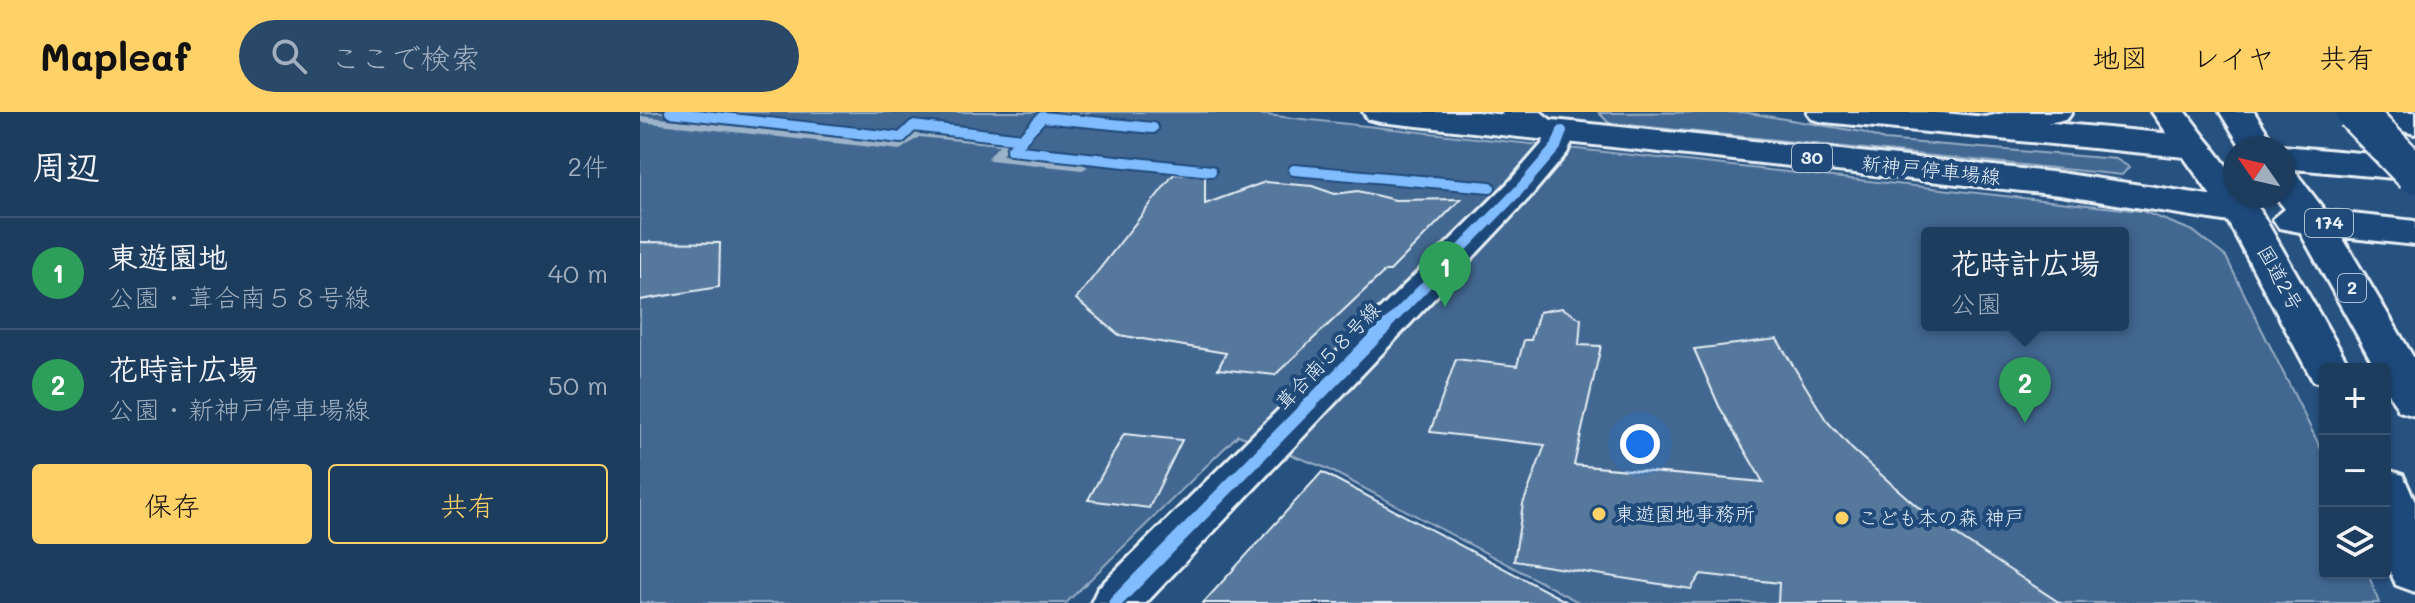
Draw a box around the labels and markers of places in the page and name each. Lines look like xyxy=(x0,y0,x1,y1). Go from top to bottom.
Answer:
pin: 1 xyxy=(1419,241,1471,307)
pin: 2 xyxy=(1999,357,2051,423)
place label: 東遊園地事務所 xyxy=(1615,500,1755,526)
place label: こども本の森 神戸 xyxy=(1858,504,2024,530)
marker: 東遊園地事務所 xyxy=(1590,505,1608,523)
marker: こども本の森 神戸 xyxy=(1833,509,1851,527)

